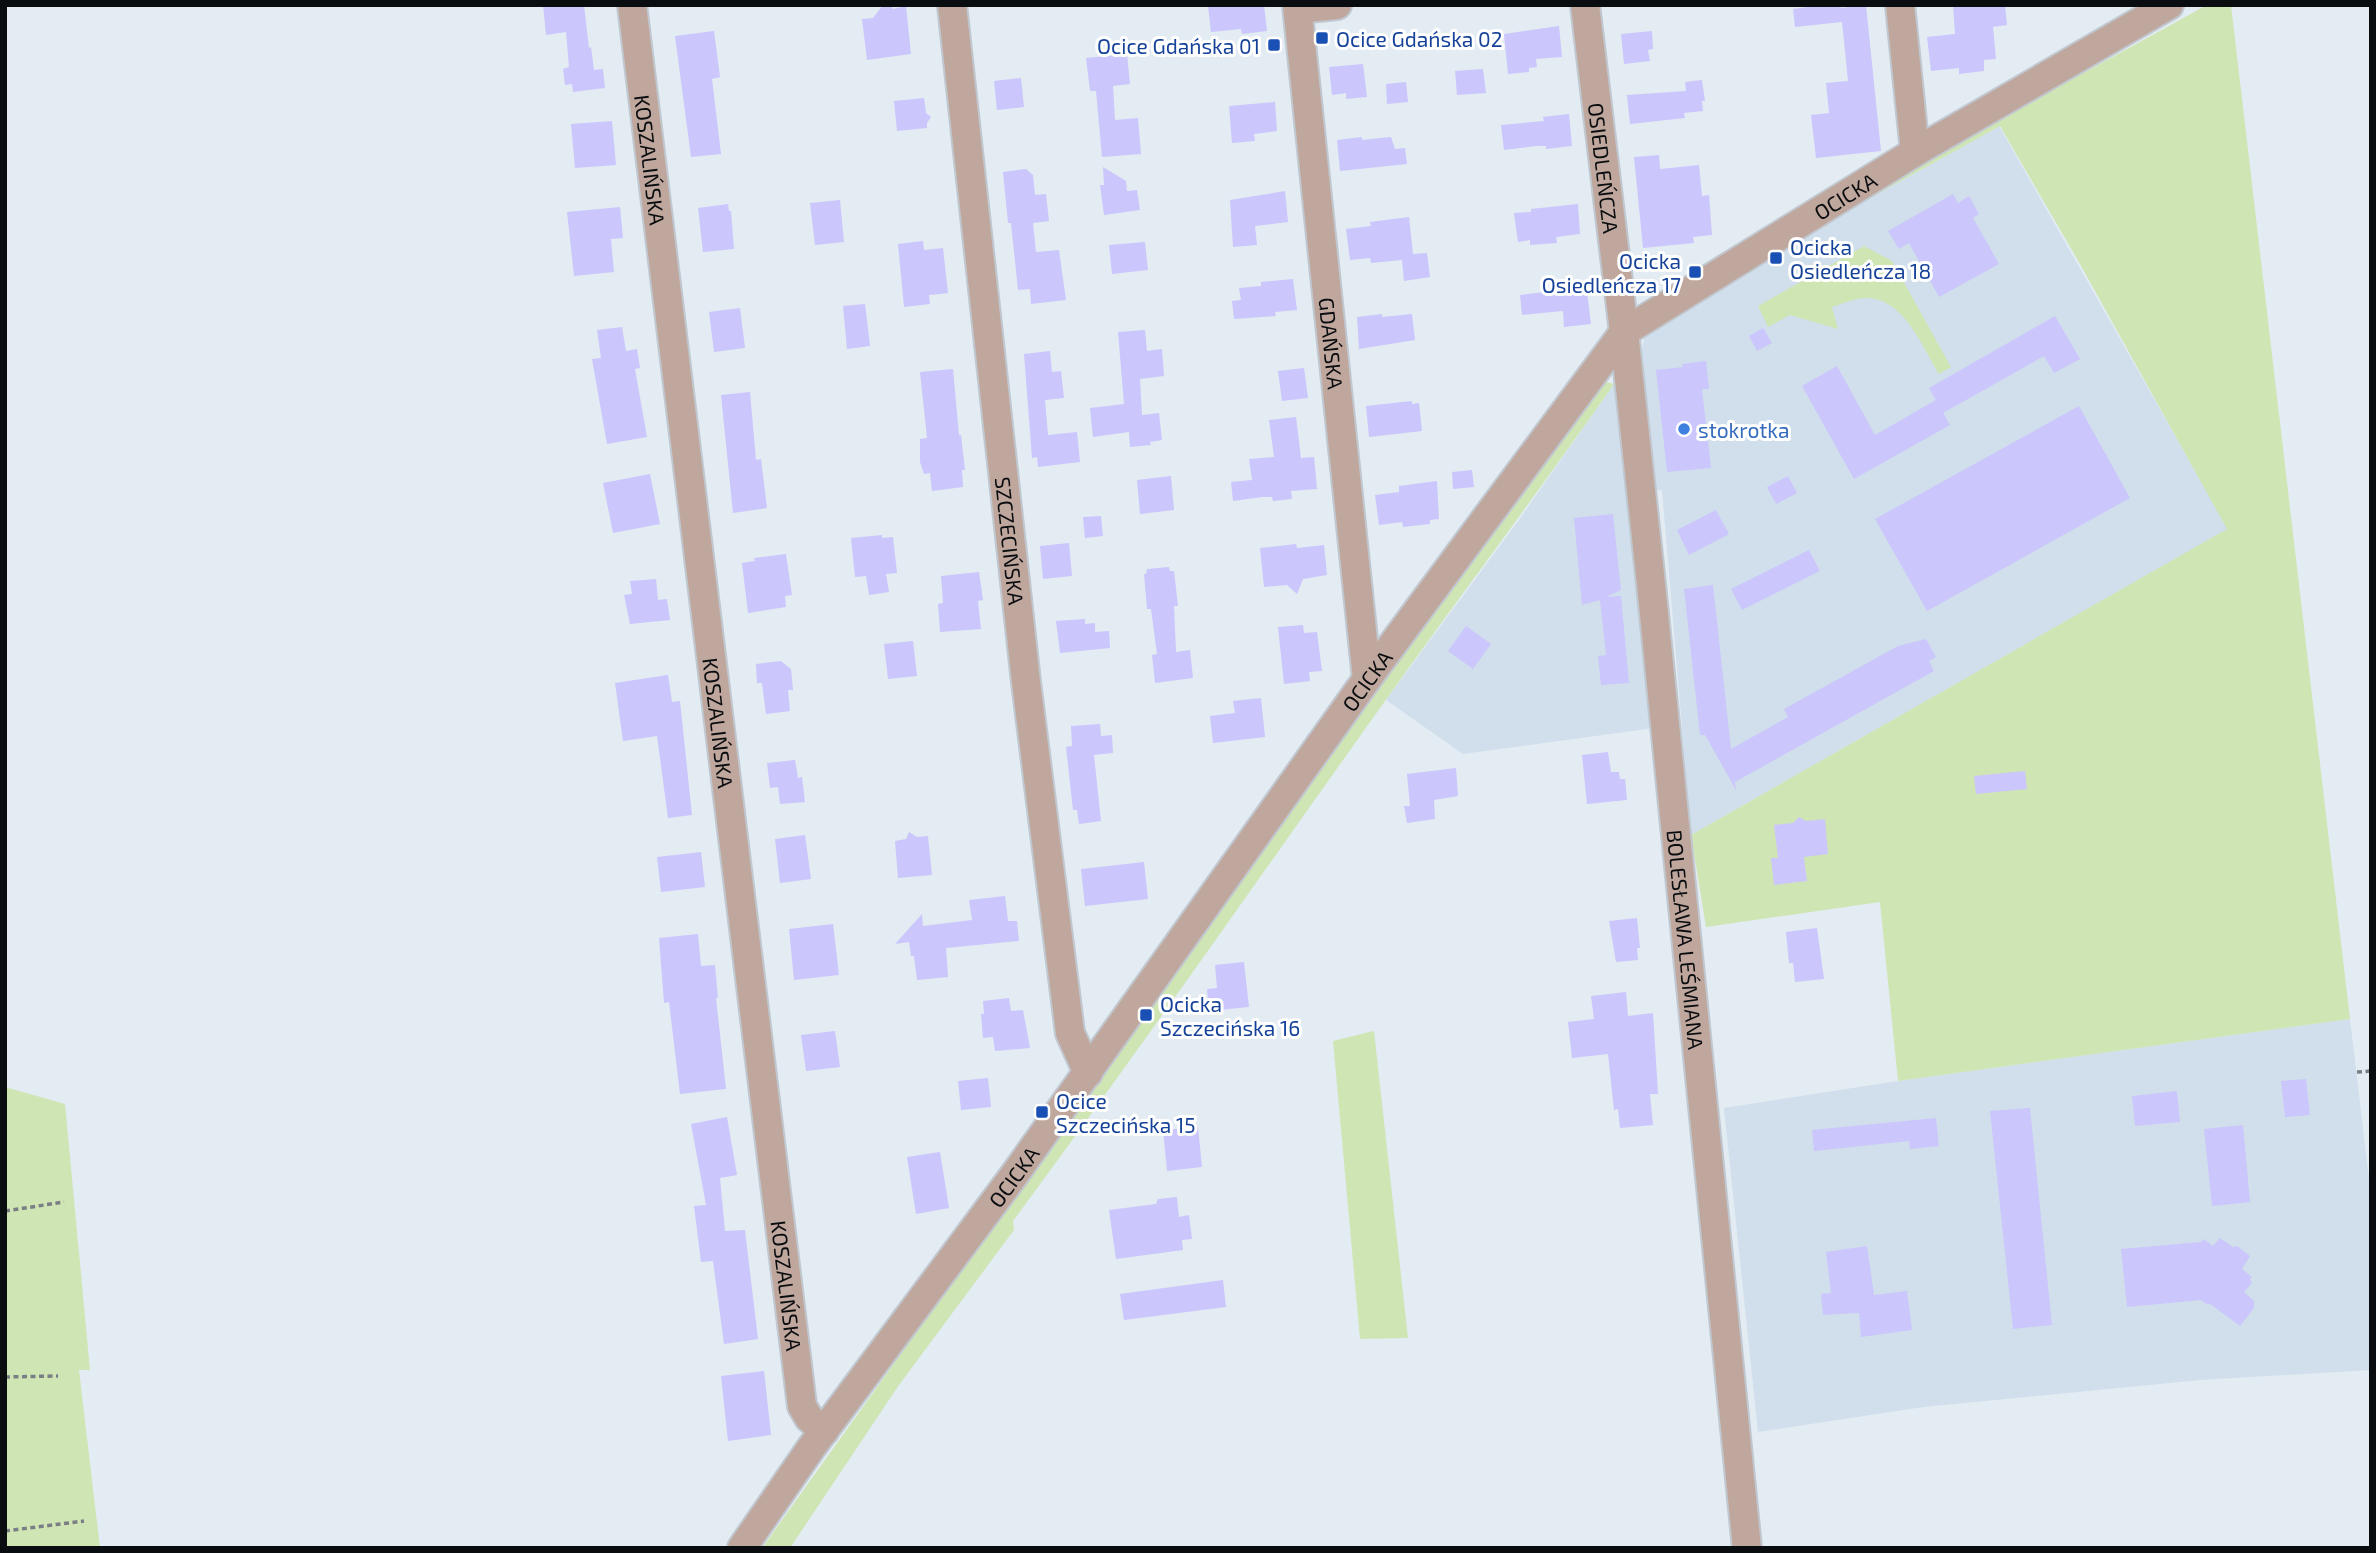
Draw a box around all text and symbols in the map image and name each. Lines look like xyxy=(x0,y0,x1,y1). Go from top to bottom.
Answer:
place label: Ocice Gdańska 02 xyxy=(1336,26,1503,51)
marker: Ocice Gdańska 02 xyxy=(1314,30,1330,46)
place label: Ocice Gdańska 01 xyxy=(1097,33,1260,58)
marker: Ocice Gdańska 01 xyxy=(1266,37,1282,53)
street label: KOSZALIŃSKA xyxy=(630,93,671,226)
street label: OSIEDLEŃCZA xyxy=(1584,101,1625,235)
street label: OCICKA xyxy=(1809,167,1881,224)
place label: Ocicka Osiedleńcza 18 xyxy=(1790,234,1931,283)
place label: Ocicka Osiedleńcza 17 xyxy=(1542,248,1681,297)
marker: Ocicka Osiedleńcza 18 xyxy=(1768,250,1784,266)
marker: Ocicka Osiedleńcza 17 xyxy=(1687,264,1703,280)
street label: GDAŃSKA xyxy=(1315,296,1349,390)
place label: stokrotka xyxy=(1698,417,1790,442)
marker: stokrotka xyxy=(1676,421,1692,437)
street label: SZCZECIŃSKA xyxy=(991,476,1030,606)
street label: OCICKA xyxy=(1336,645,1397,716)
street label: KOSZALIŃSKA xyxy=(699,656,739,789)
street label: BOLESŁAWA LEŚMIANA xyxy=(1663,828,1710,1051)
place label: Ocicka Szczecińska 16 xyxy=(1160,991,1300,1040)
marker: Ocicka Szczecińska 16 xyxy=(1138,1007,1154,1023)
place label: Ocice Szczecińska 15 xyxy=(1056,1088,1196,1137)
marker: Ocice Szczecińska 15 xyxy=(1034,1104,1050,1120)
street label: OCICKA xyxy=(983,1141,1043,1212)
street label: KOSZALIŃSKA xyxy=(767,1219,808,1352)

